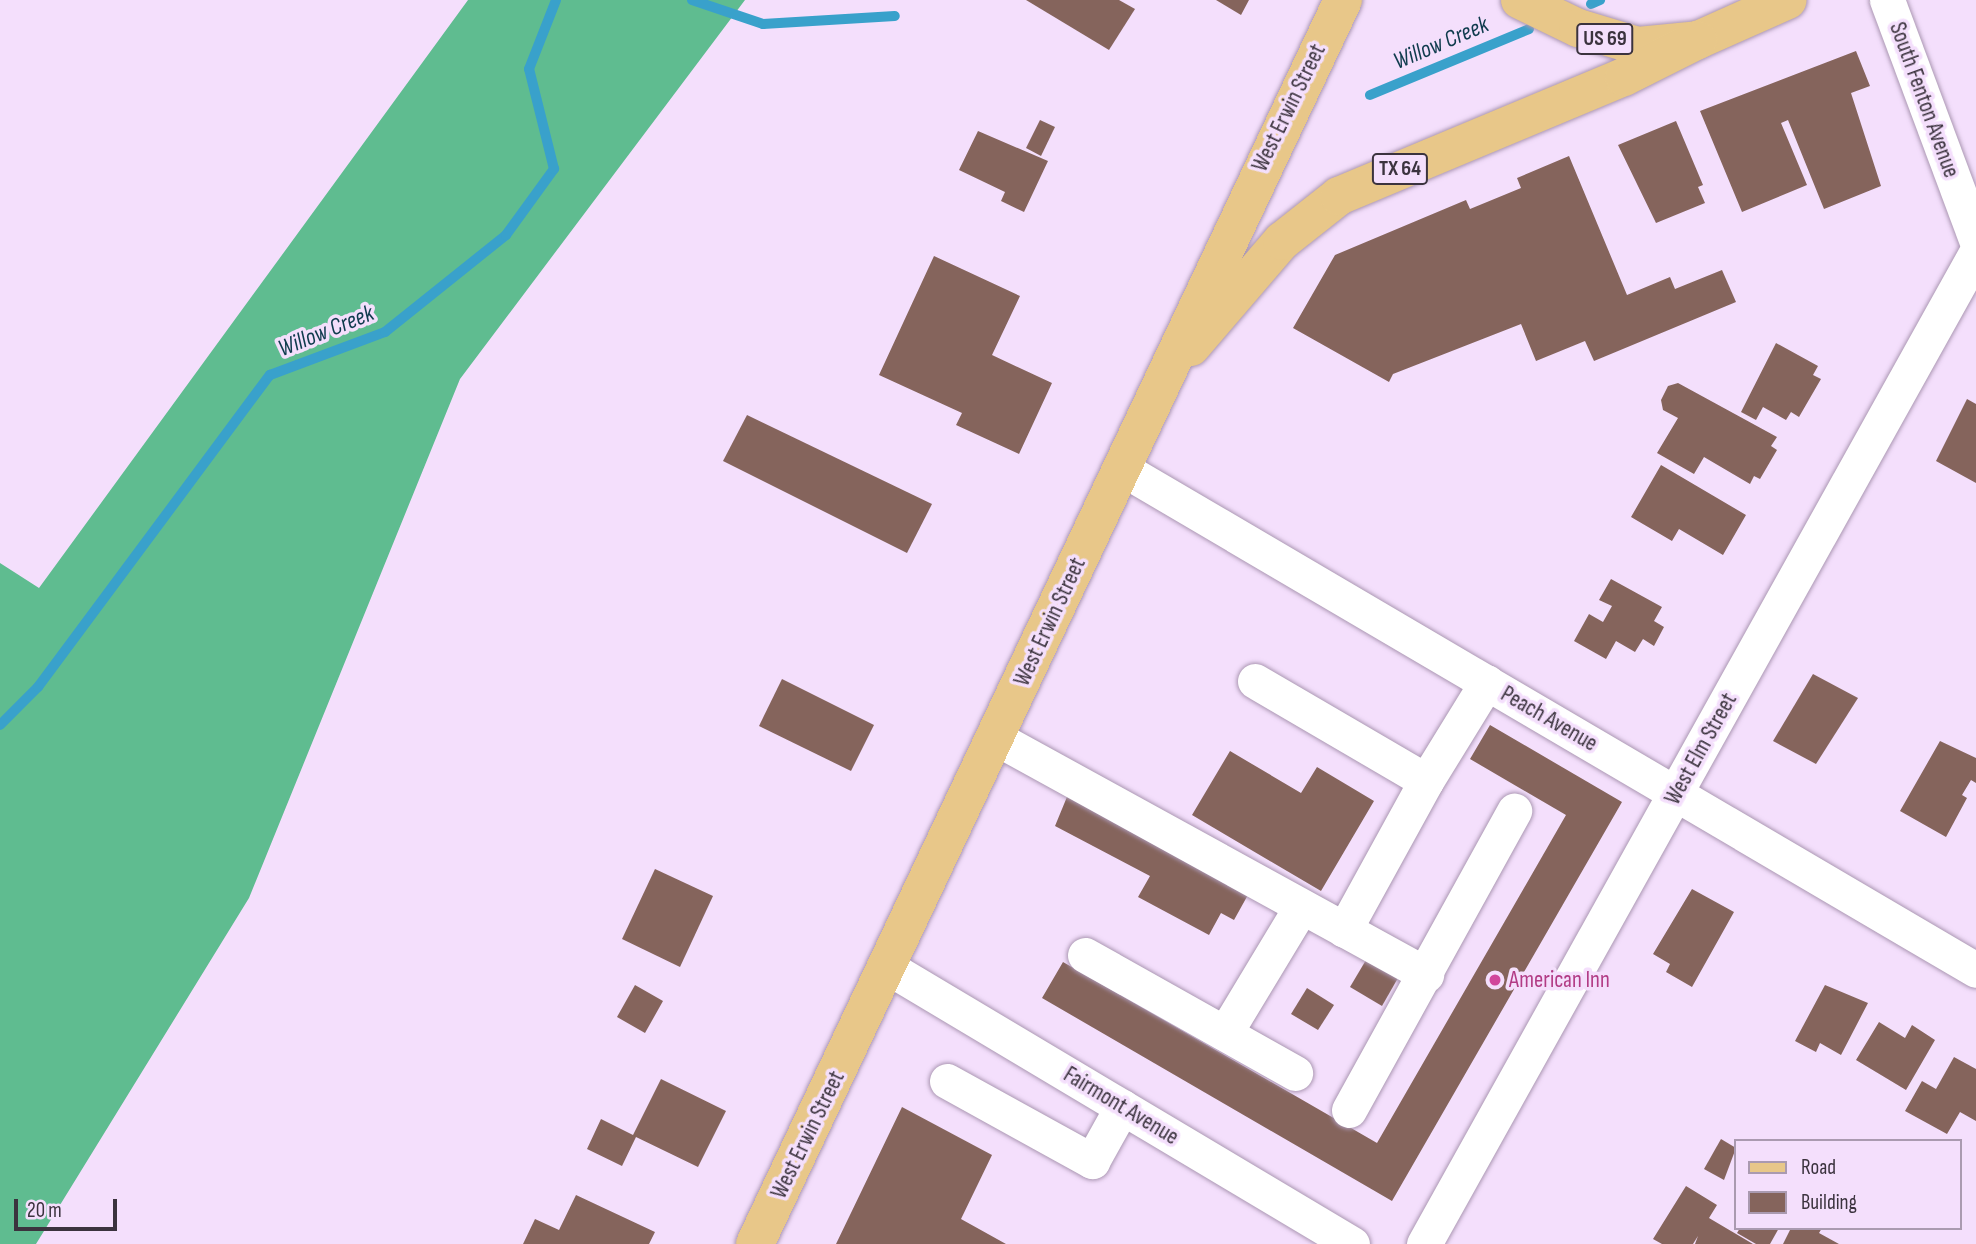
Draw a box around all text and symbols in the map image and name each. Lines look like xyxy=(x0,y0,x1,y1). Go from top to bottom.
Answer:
water label: Willow Creek xyxy=(1389,10,1493,76)
street label: South Fenton Avenue xyxy=(1883,19,1965,181)
road number: US 69 xyxy=(1575,22,1635,56)
street label: West Erwin Street xyxy=(1246,40,1332,176)
road number: TX 64 xyxy=(1370,152,1430,186)
water label: Willow Creek xyxy=(274,299,378,363)
street label: West Erwin Street xyxy=(1008,553,1092,691)
street label: Peach Avenue xyxy=(1496,680,1602,758)
street label: West Elm Street xyxy=(1659,688,1743,810)
place label: American Inn xyxy=(1509,966,1610,994)
marker: American Inn xyxy=(1487,972,1503,988)
street label: Fairmont Avenue xyxy=(1058,1061,1184,1151)
street label: West Erwin Street xyxy=(765,1067,851,1203)
legend xyxy=(1734,1139,1962,1230)
text: Road xyxy=(1801,1155,1836,1180)
scale bar xyxy=(18,1184,121,1228)
text: Building xyxy=(1801,1190,1857,1215)
text: 20 m xyxy=(27,1198,62,1223)

